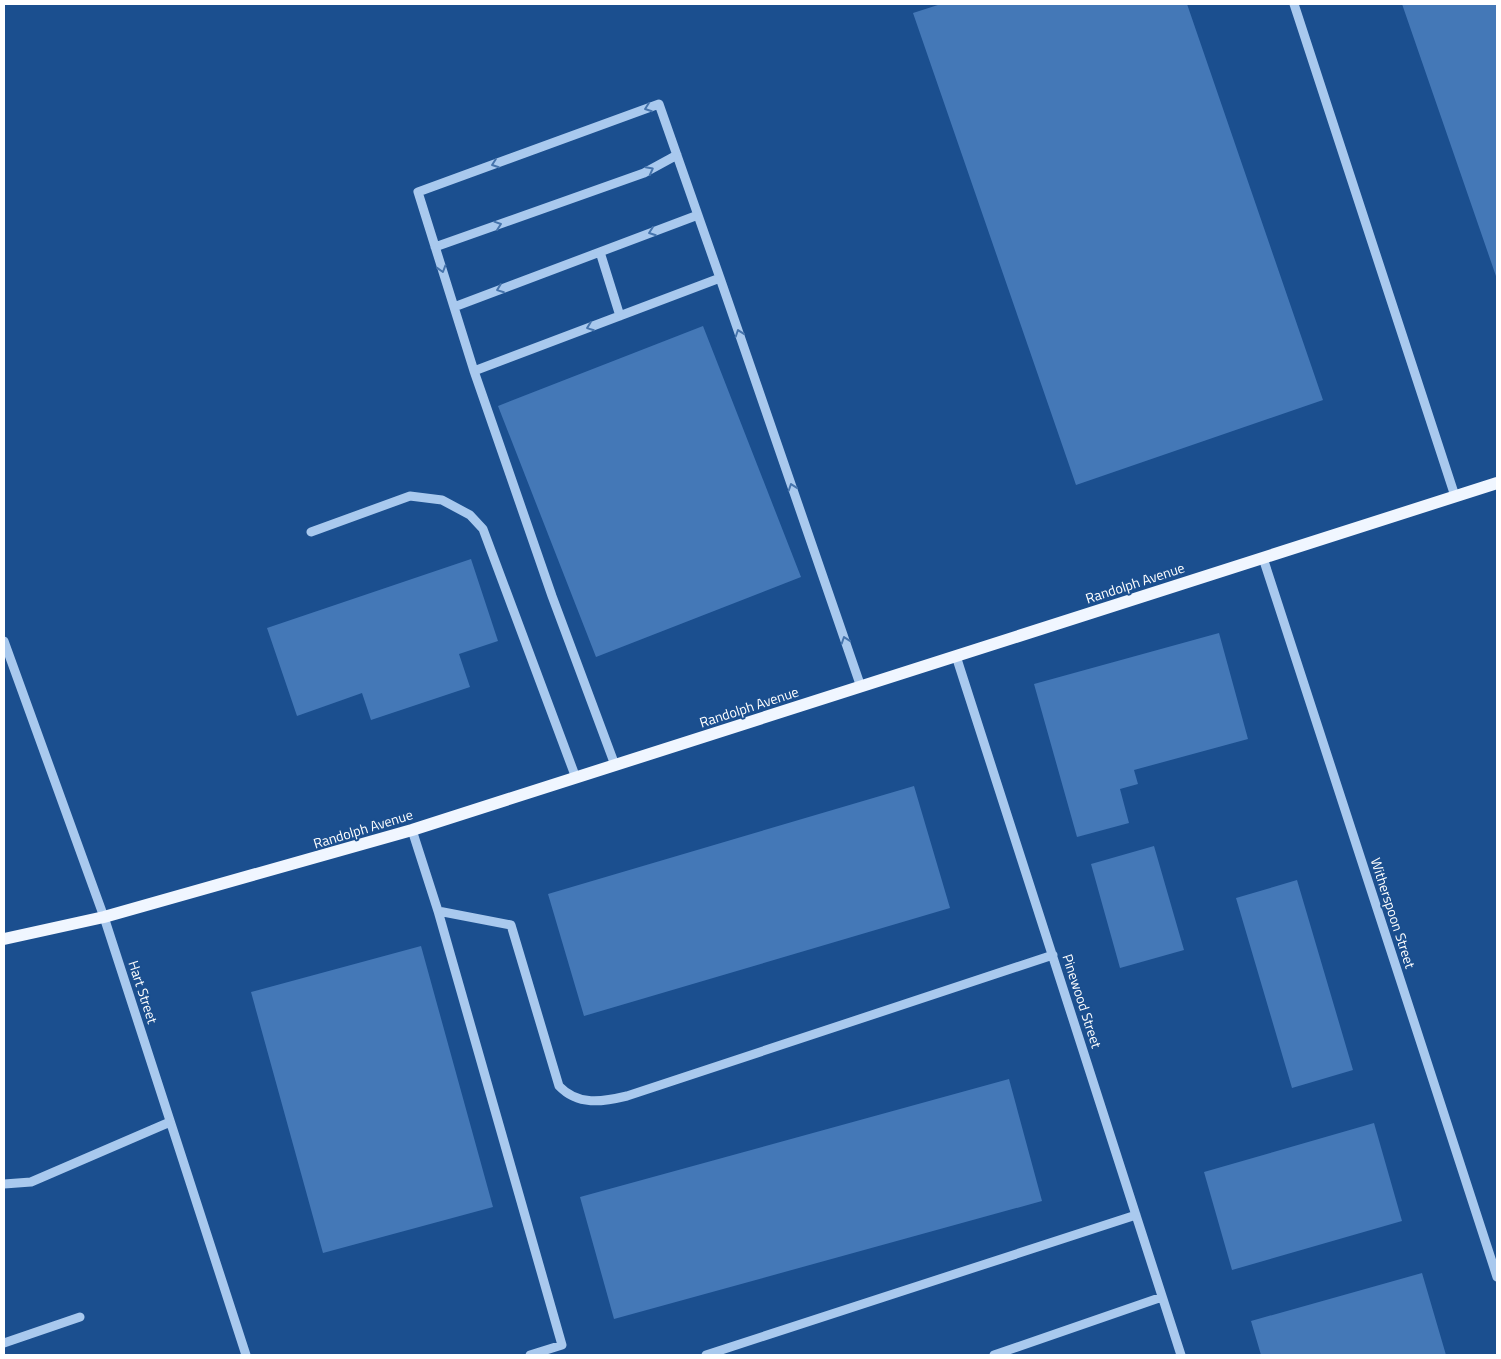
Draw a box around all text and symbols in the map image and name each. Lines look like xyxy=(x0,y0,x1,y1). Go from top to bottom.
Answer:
one-way arrow xyxy=(644,102,652,112)
one-way arrow xyxy=(491,158,500,168)
one-way arrow xyxy=(645,166,654,176)
one-way arrow xyxy=(493,221,501,231)
one-way arrow xyxy=(649,226,657,236)
one-way arrow xyxy=(436,264,446,272)
one-way arrow xyxy=(496,283,505,293)
one-way arrow xyxy=(586,321,594,331)
one-way arrow xyxy=(735,329,745,338)
one-way arrow xyxy=(788,483,798,492)
street label: Randolph Avenue xyxy=(1083,557,1187,608)
one-way arrow xyxy=(841,637,851,645)
street label: Randolph Avenue xyxy=(697,681,801,732)
street label: Randolph Avenue xyxy=(311,803,415,854)
street label: Witherspoon Street xyxy=(1366,855,1421,971)
street label: Pinewood Street xyxy=(1057,951,1108,1051)
street label: Hart Street xyxy=(123,957,164,1026)

